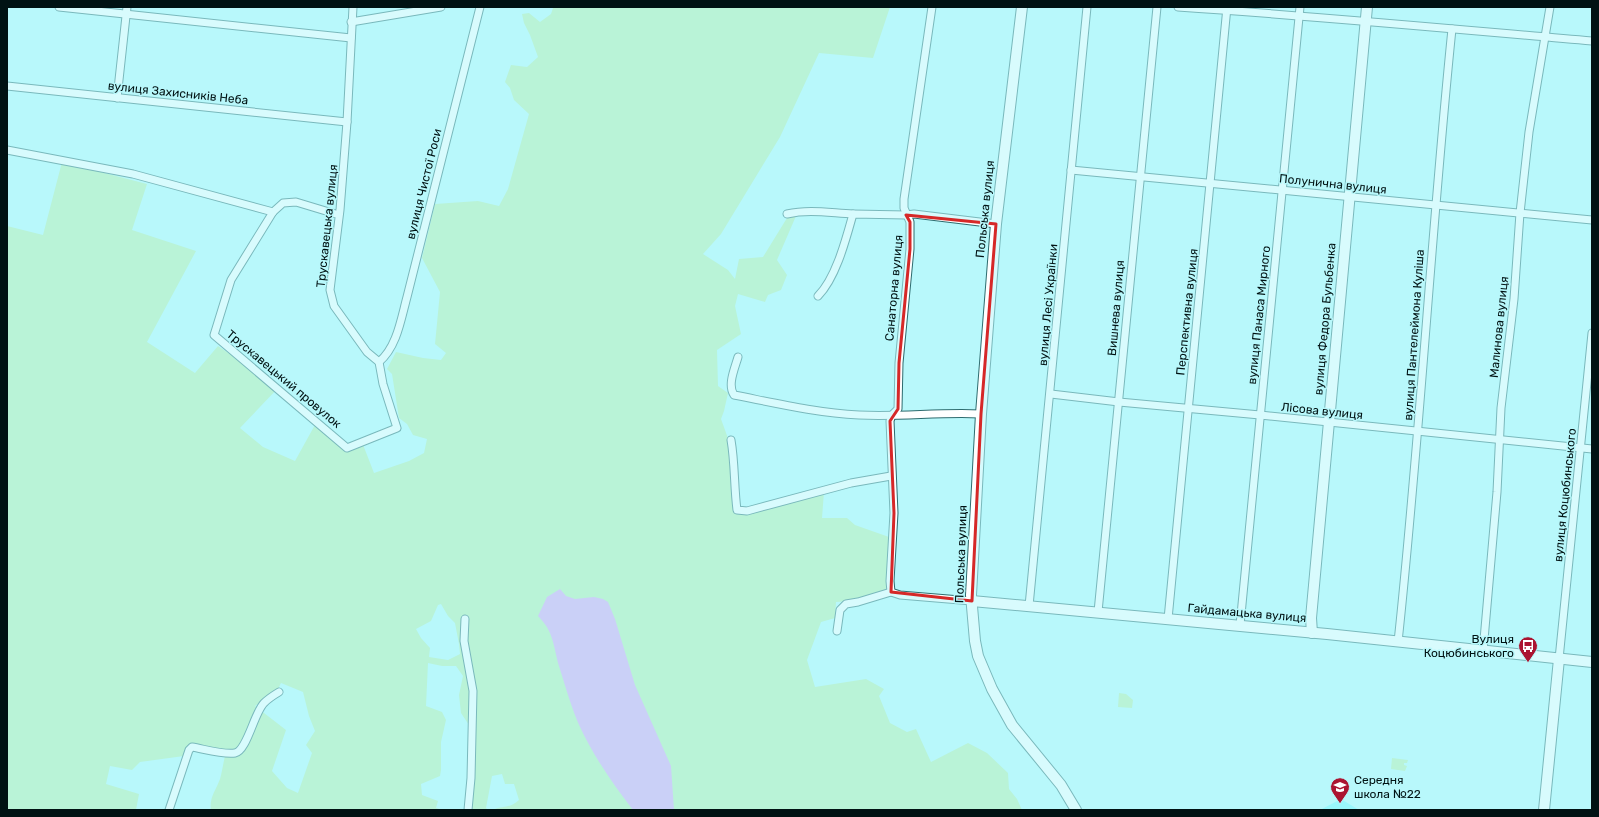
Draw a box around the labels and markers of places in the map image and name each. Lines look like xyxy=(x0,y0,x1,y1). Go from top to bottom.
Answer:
place label: Вулиця Коцюбинського xyxy=(1424,632,1514,660)
bus stop icon: Вулиця Коцюбинського xyxy=(1517,635,1539,663)
place label: Середня школа №22 xyxy=(1354,773,1421,801)
school or university icon: Середня школа №22 xyxy=(1329,776,1351,804)

